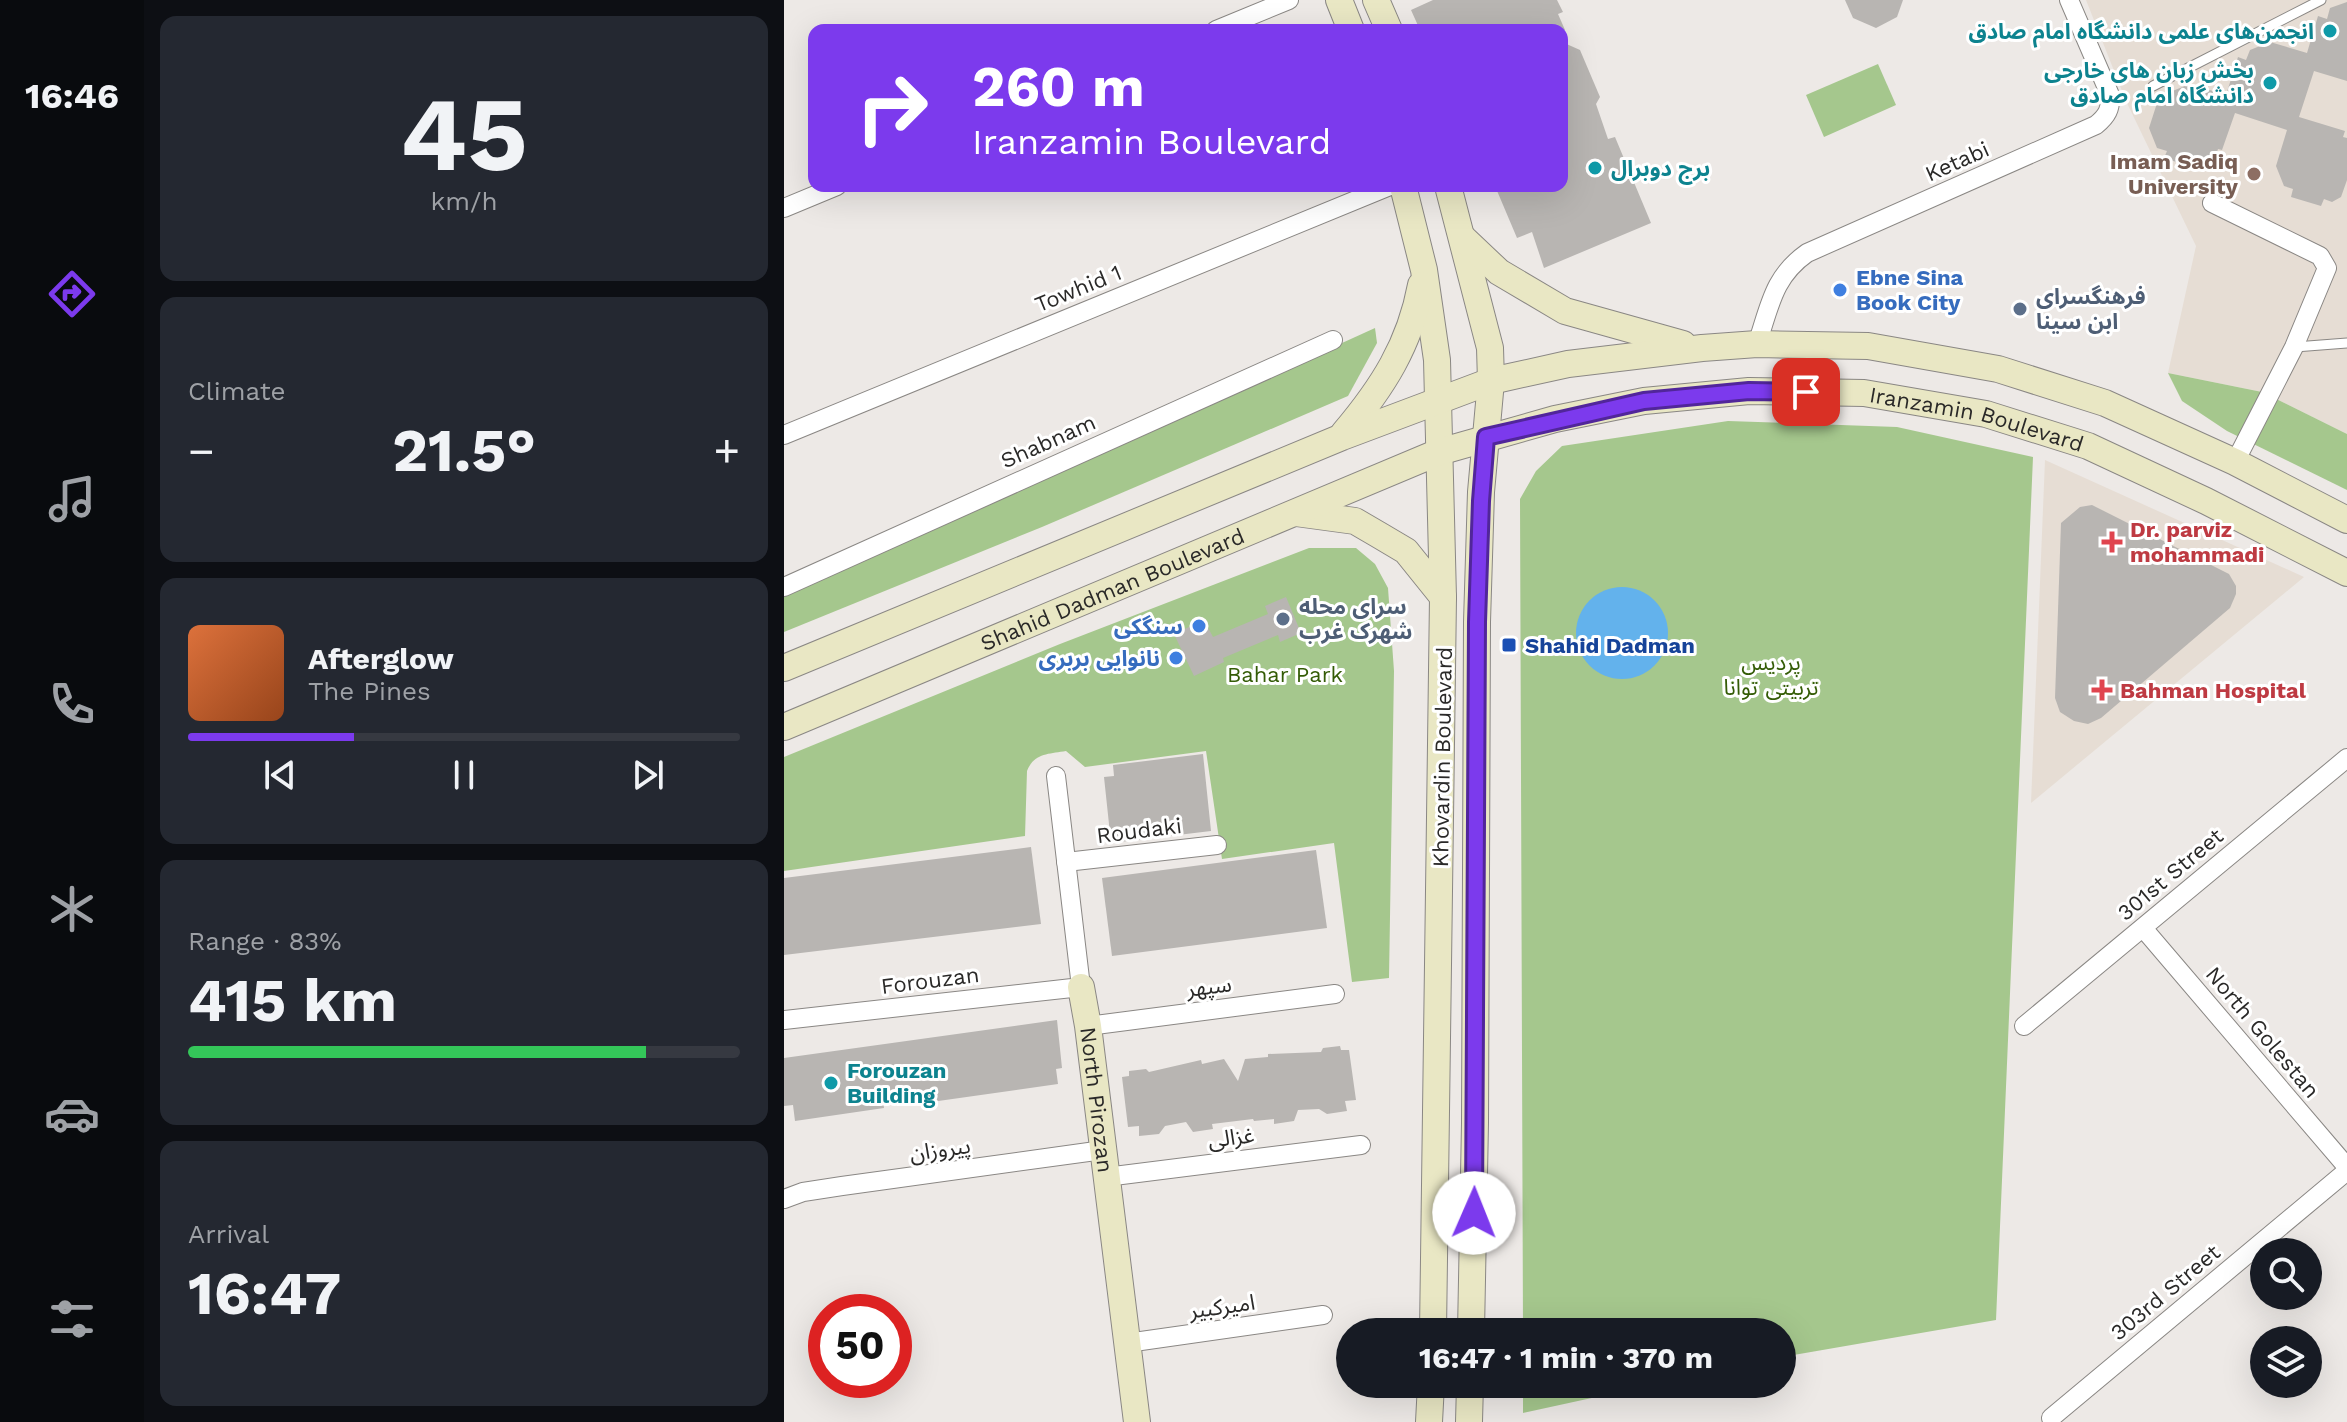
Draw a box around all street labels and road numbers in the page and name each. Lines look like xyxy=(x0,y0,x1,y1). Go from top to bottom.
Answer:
street label: Ketabi xyxy=(1921,136,1993,187)
street label: Towhid 1 xyxy=(1031,260,1125,317)
street label: Iranzamin Boulevard xyxy=(1868,382,2087,457)
street label: Shabnam xyxy=(997,409,1099,473)
street label: Shahid Dadman Boulevard xyxy=(977,523,1248,656)
street label: Khovardin Boulevard xyxy=(1428,647,1457,867)
street label: Roudaki xyxy=(1095,813,1183,848)
street label: 301st Street xyxy=(2113,823,2228,926)
street label: Forouzan xyxy=(880,962,981,999)
street label: North Golestan xyxy=(2201,962,2325,1103)
street label: سپهر xyxy=(1184,971,1233,1004)
street label: North Pirozan xyxy=(1075,1026,1118,1174)
street label: غزالی xyxy=(1207,1122,1256,1153)
street label: پیروزان xyxy=(908,1133,972,1168)
street label: 303rd Street xyxy=(2106,1239,2225,1345)
street label: امیرکبیر xyxy=(1186,1289,1257,1324)

